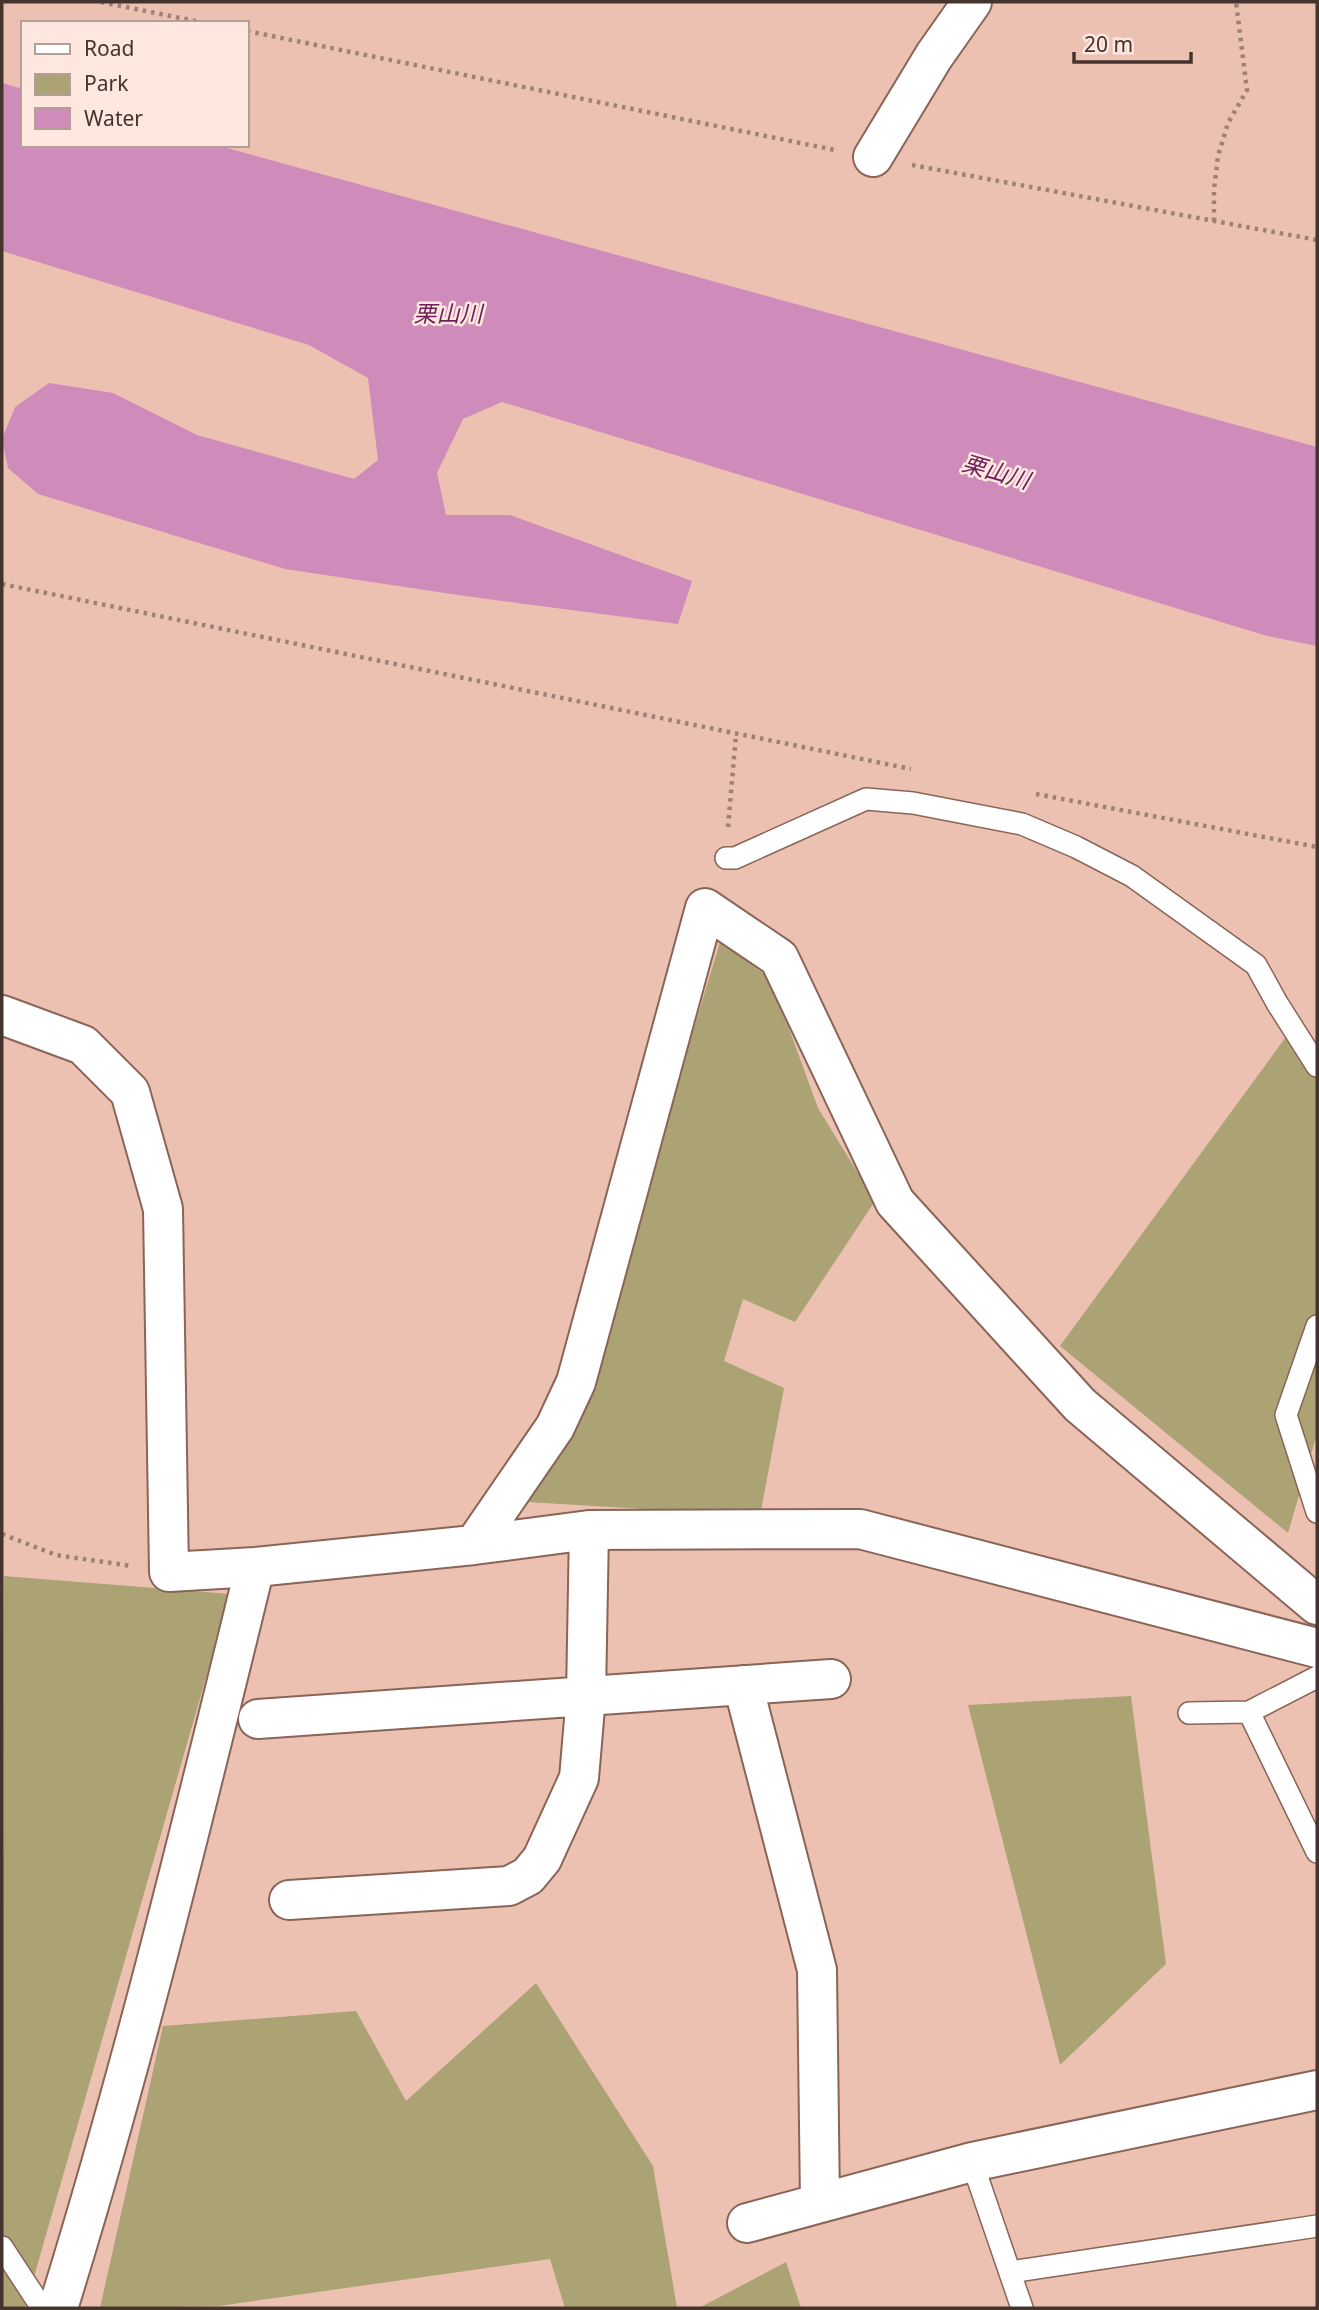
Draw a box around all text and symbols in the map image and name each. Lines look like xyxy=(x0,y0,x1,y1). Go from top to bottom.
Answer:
legend xyxy=(21,21,248,147)
scale bar xyxy=(1074,21,1191,65)
text: 20 m xyxy=(1084,30,1133,58)
text: Road xyxy=(84,34,134,62)
text: Park xyxy=(84,69,129,97)
text: Water xyxy=(84,104,143,132)
water label: 栗山川 xyxy=(414,297,486,329)
water label: 栗山川 xyxy=(959,446,1037,497)

